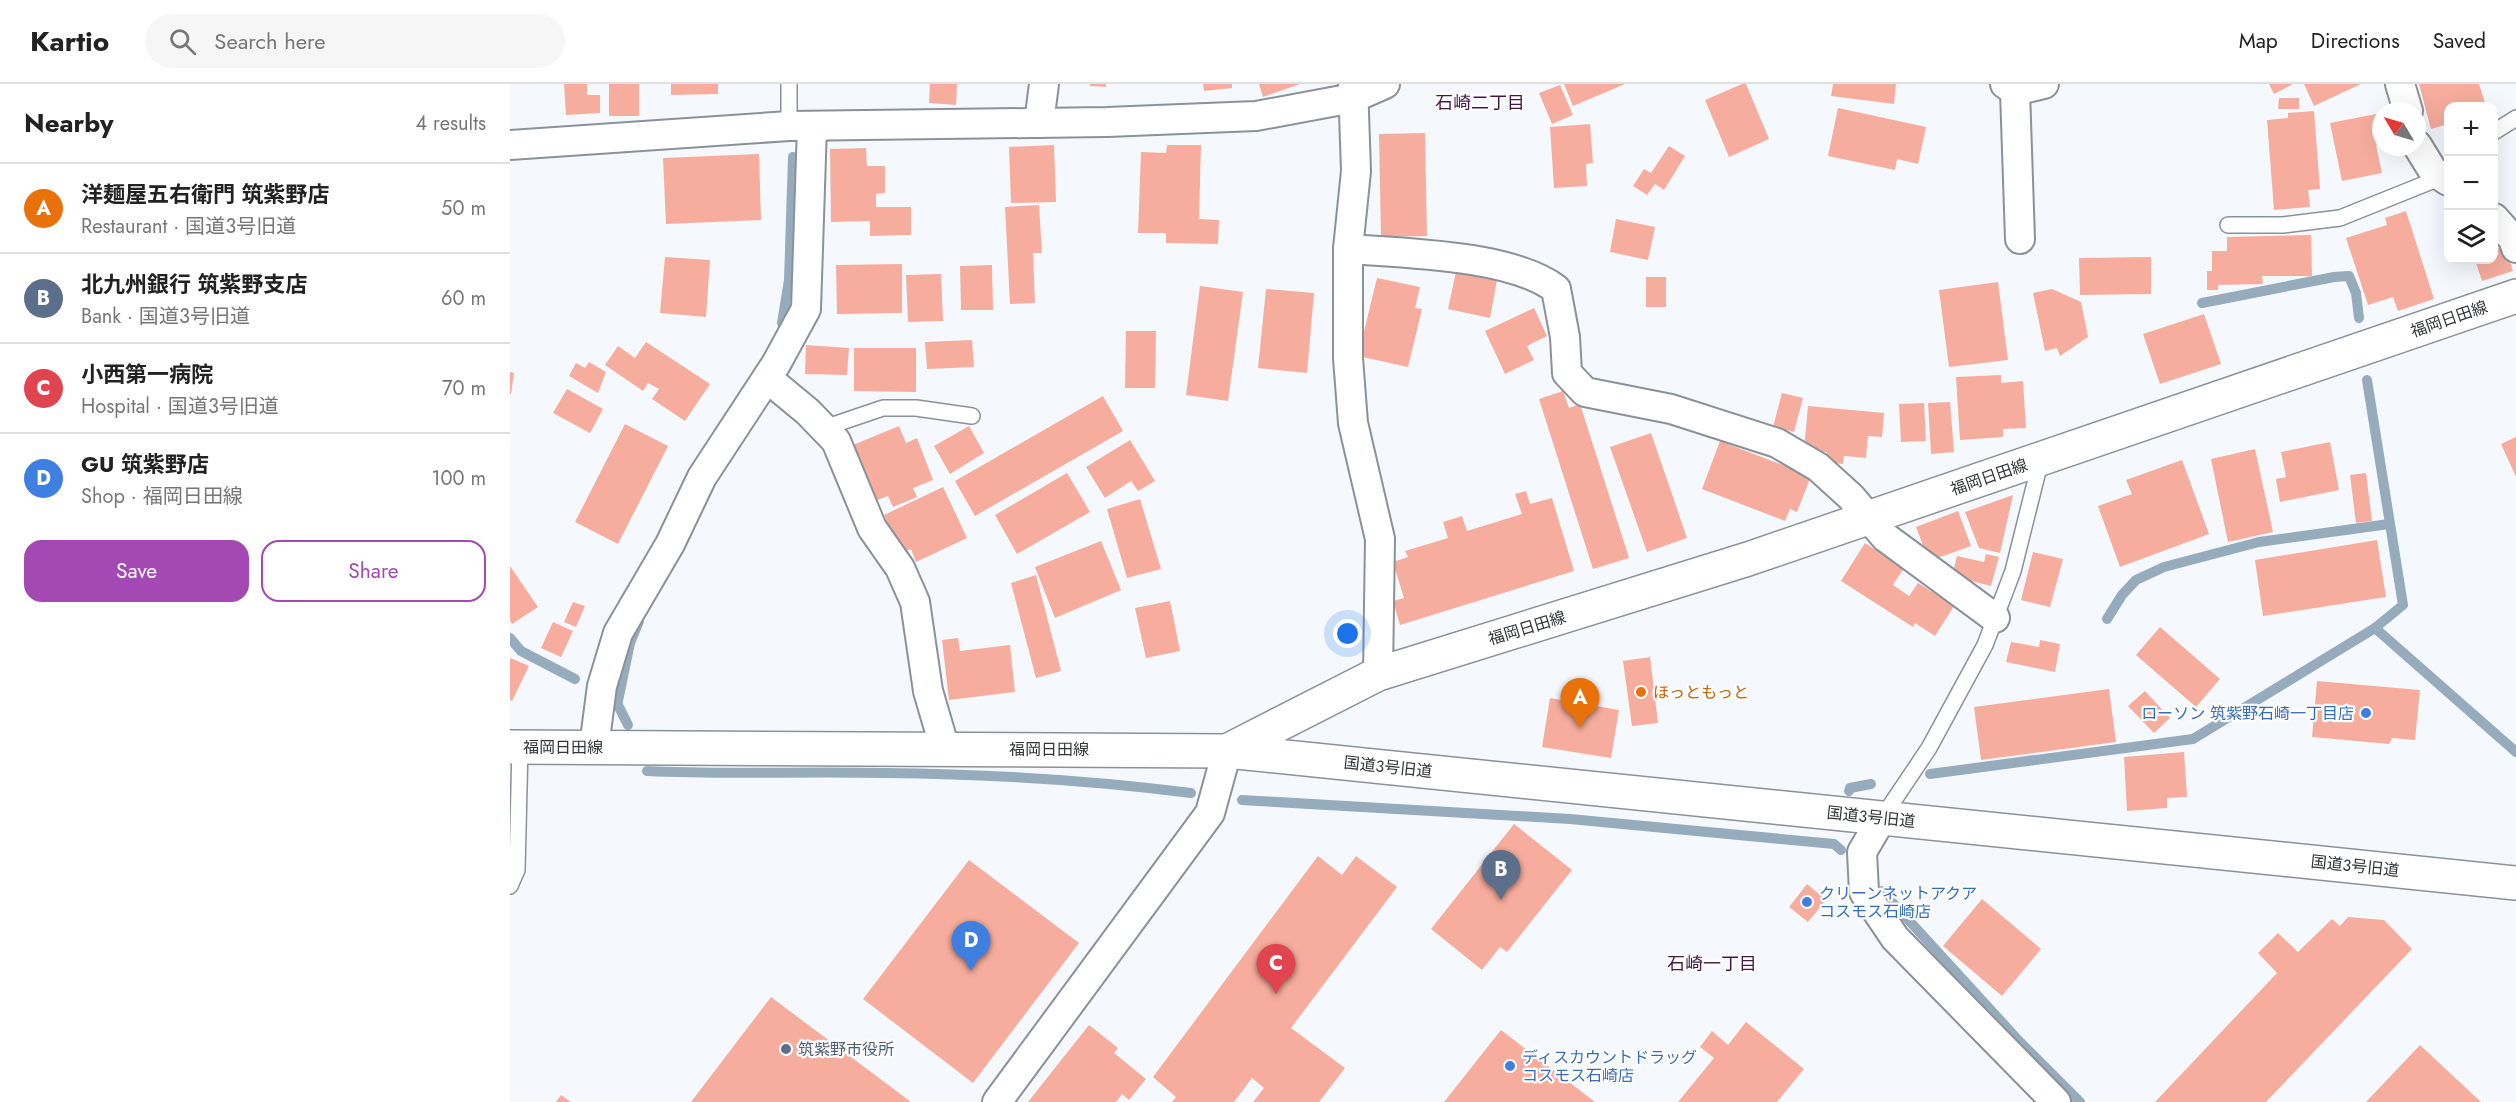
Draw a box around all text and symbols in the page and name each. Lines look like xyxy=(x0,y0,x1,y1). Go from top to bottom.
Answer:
search box xyxy=(145,14,565,68)
text: Kartio xyxy=(30,21,109,62)
icon: search xyxy=(166,25,199,58)
text: Search here xyxy=(214,25,326,57)
text: Map xyxy=(2239,26,2278,56)
text: Directions xyxy=(2311,26,2400,56)
text: Saved xyxy=(2433,26,2486,56)
district label: 石崎二丁目 xyxy=(1435,90,1525,116)
north arrow xyxy=(2372,102,2426,156)
map controls xyxy=(2444,102,2498,264)
button: + xyxy=(2444,102,2498,156)
text: Nearby xyxy=(24,104,113,142)
text: 4 results xyxy=(415,109,486,138)
button: − xyxy=(2444,156,2498,210)
text: 洋麺屋五右衛門 筑紫野店 xyxy=(81,178,330,210)
text: A xyxy=(36,194,51,223)
text: 50 m xyxy=(441,194,486,223)
button: layers xyxy=(2444,210,2498,264)
text: Restaurant · 国道3号旧道 xyxy=(81,212,296,241)
text: 北九州銀行 筑紫野支店 xyxy=(81,268,308,300)
text: B xyxy=(37,284,50,313)
text: 60 m xyxy=(441,284,486,313)
street label: 福岡日田線 xyxy=(2407,295,2491,343)
text: Bank · 国道3号旧道 xyxy=(81,302,250,331)
text: 小西第一病院 xyxy=(81,358,213,390)
text: C xyxy=(36,374,51,403)
text: 70 m xyxy=(442,374,486,403)
text: Hospital · 国道3号旧道 xyxy=(81,392,279,421)
text: GU 筑紫野店 xyxy=(81,448,209,480)
street label: 福岡日田線 xyxy=(1947,453,2031,501)
text: D xyxy=(36,464,51,493)
text: 100 m xyxy=(431,464,486,493)
text: Shop · 福岡日田線 xyxy=(81,482,243,511)
button: Save xyxy=(24,540,249,602)
button: Share xyxy=(261,540,486,602)
street label: 福岡日田線 xyxy=(1485,605,1569,651)
your location xyxy=(1333,619,1362,648)
pin: A xyxy=(1560,678,1600,728)
place label: ほっともっと xyxy=(1653,681,1749,704)
marker: ほっともっと xyxy=(1634,685,1648,699)
place label: ローソン 筑紫野石崎一丁目店 xyxy=(2141,702,2354,725)
marker: ローソン 筑紫野石崎一丁目店 xyxy=(2359,706,2373,720)
street label: 福岡日田線 xyxy=(523,736,603,759)
street label: 福岡日田線 xyxy=(1009,738,1089,761)
street label: 国道3号旧道 xyxy=(1343,751,1433,783)
street label: 国道3号旧道 xyxy=(1826,801,1916,833)
pin: B xyxy=(1482,850,1520,900)
street label: 国道3号旧道 xyxy=(2310,850,2400,882)
place label: クリーンネットアクア コスモス石崎店 xyxy=(1819,882,1977,923)
marker: クリーンネットアクア コスモス石崎店 xyxy=(1800,895,1814,909)
pin: D xyxy=(952,922,990,971)
pin: C xyxy=(1256,944,1296,994)
district label: 石崎一丁目 xyxy=(1667,951,1757,977)
place label: 筑紫野市役所 xyxy=(798,1038,894,1061)
marker: 筑紫野市役所 xyxy=(779,1042,793,1056)
place label: ディスカウントドラッグ コスモス石崎店 xyxy=(1522,1046,1697,1087)
marker: ディスカウントドラッグ コスモス石崎店 xyxy=(1503,1059,1517,1073)

